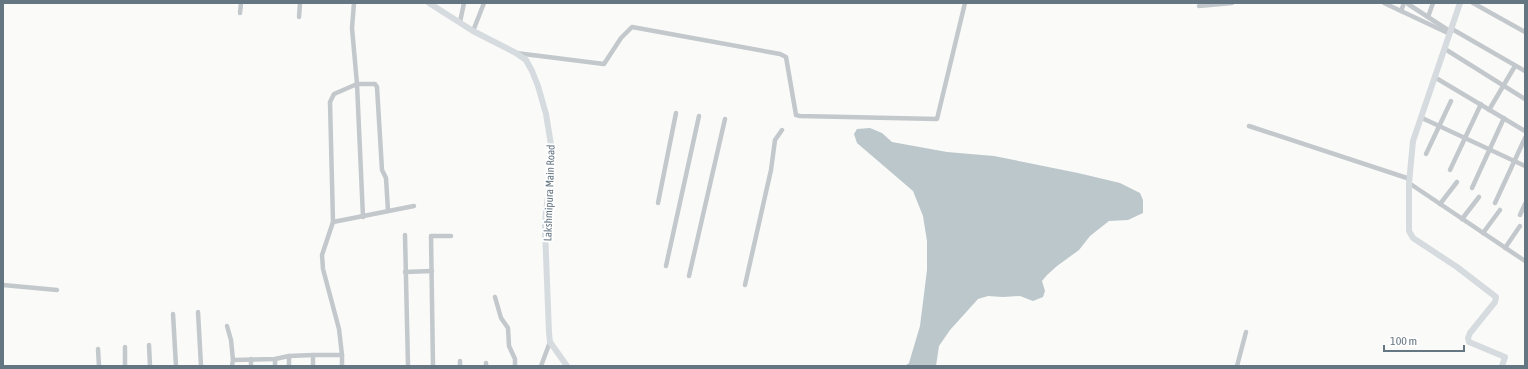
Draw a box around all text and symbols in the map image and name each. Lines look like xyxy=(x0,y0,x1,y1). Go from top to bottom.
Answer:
street label: Lakshmipura Main Road xyxy=(541,144,557,242)
scale bar xyxy=(1384,327,1464,353)
text: 100 m xyxy=(1390,334,1417,348)

